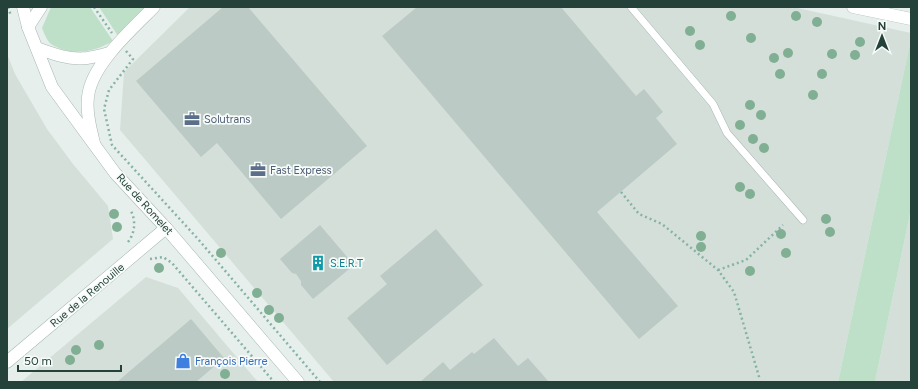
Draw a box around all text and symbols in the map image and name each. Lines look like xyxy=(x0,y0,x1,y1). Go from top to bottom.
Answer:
north arrow xyxy=(862,16,902,56)
text: N xyxy=(878,20,886,33)
office icon: Solutrans xyxy=(183,110,201,128)
place label: Solutrans xyxy=(204,113,250,126)
office icon: Fast Express xyxy=(249,161,267,179)
place label: Fast Express xyxy=(270,164,332,177)
street label: Rue de Romelet xyxy=(114,171,176,238)
building icon: S.E.R.T xyxy=(309,254,327,272)
place label: S.E.R.T xyxy=(330,257,363,270)
street label: Rue de la Renouille xyxy=(48,261,127,330)
scale bar xyxy=(18,347,121,373)
shop icon: François Pierre xyxy=(174,352,192,370)
text: 50 m xyxy=(24,354,52,368)
place label: François Pierre xyxy=(195,355,267,368)

